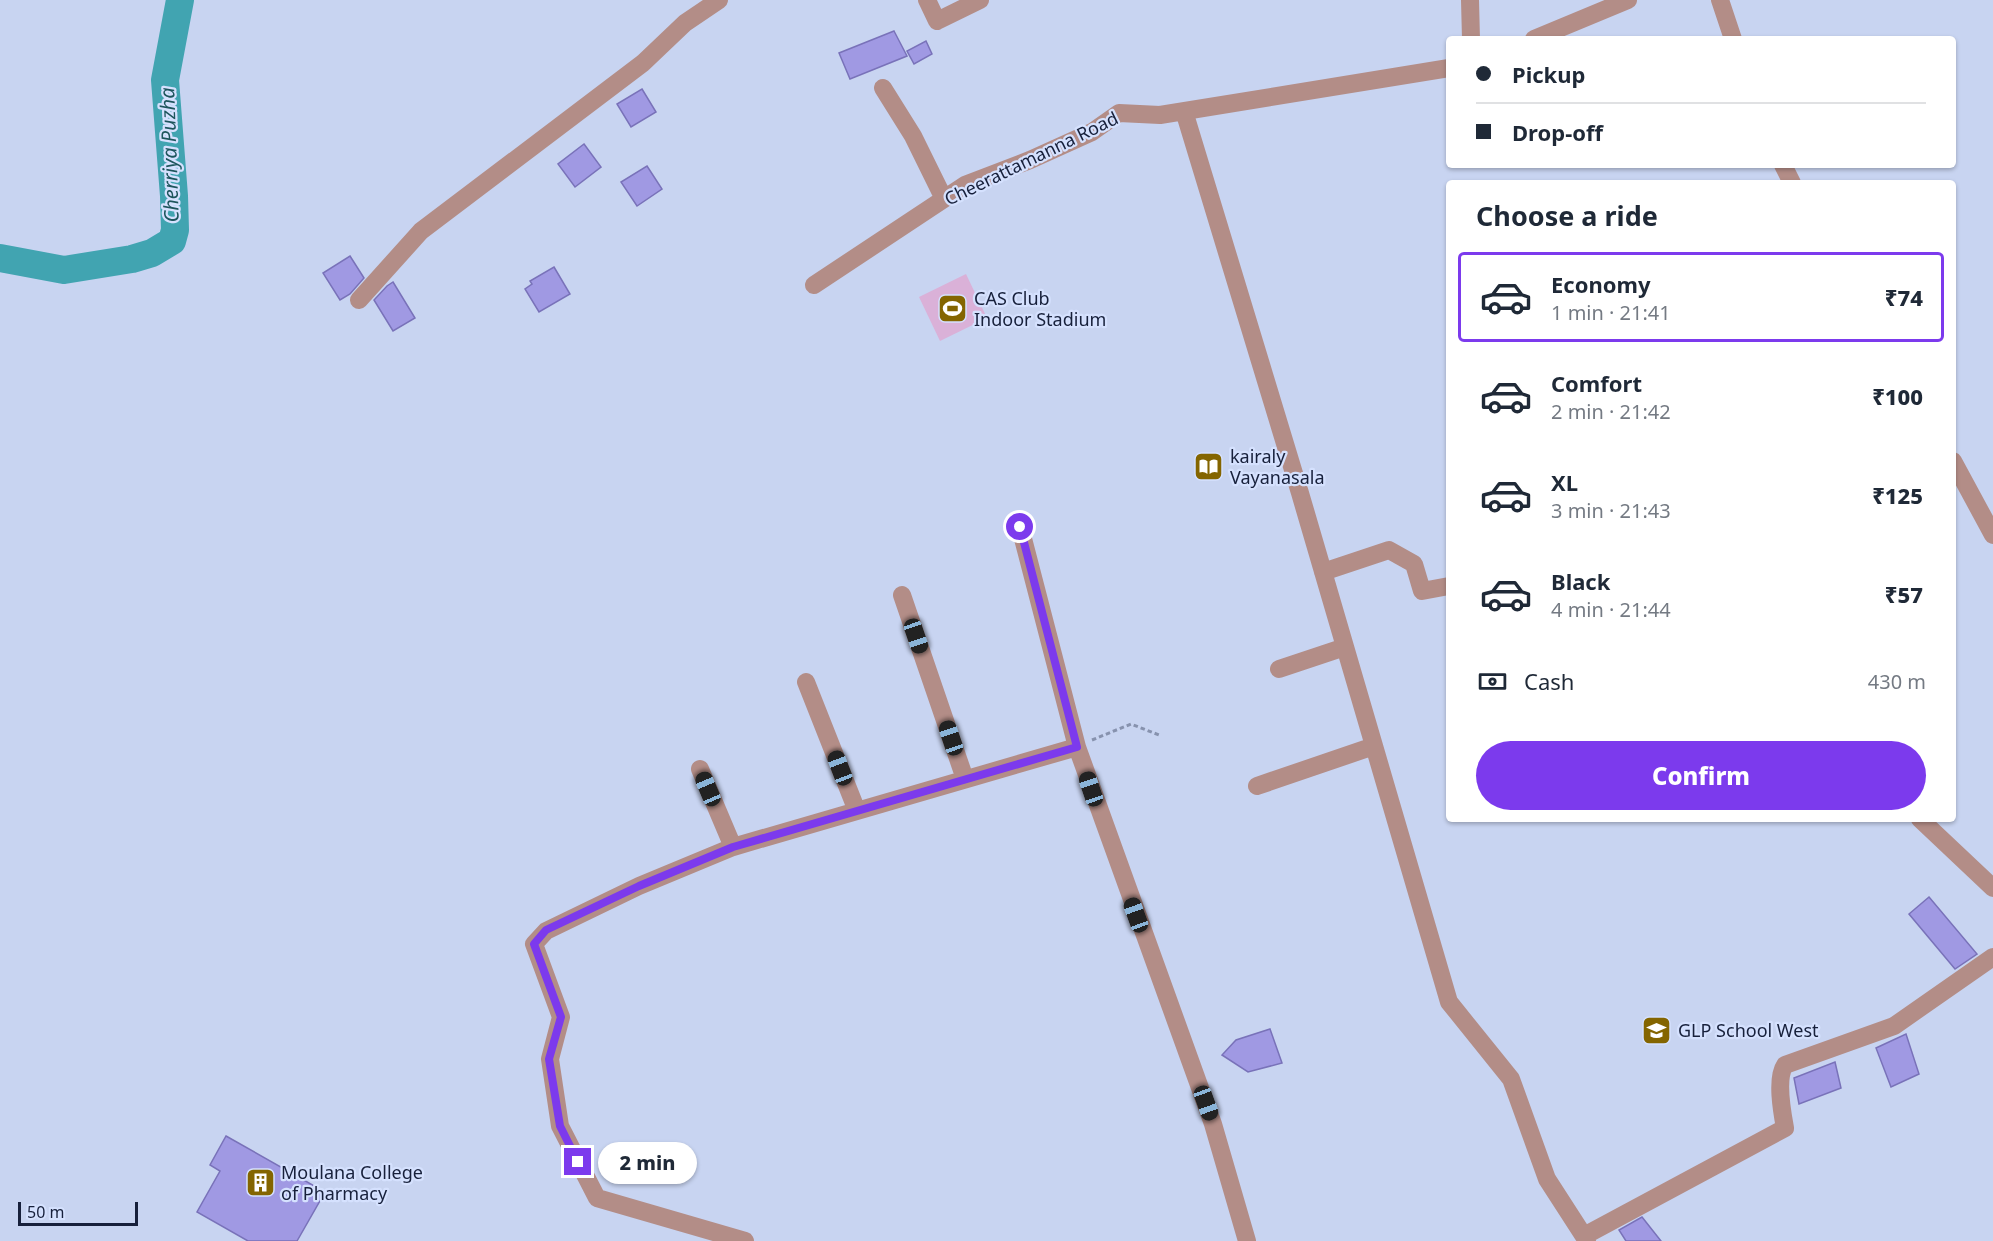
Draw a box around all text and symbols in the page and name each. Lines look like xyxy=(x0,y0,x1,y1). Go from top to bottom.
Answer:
text: Pickup xyxy=(1512,59,1585,89)
water label: Cherriya Puzha xyxy=(153,87,185,223)
street label: Cheerattamanna Road xyxy=(940,106,1122,210)
text: Drop-off xyxy=(1512,117,1603,147)
text: Choose a ride xyxy=(1476,197,1658,234)
text: Economy xyxy=(1551,269,1650,299)
icon: car xyxy=(1479,270,1533,324)
text: ₹74 xyxy=(1885,282,1923,312)
place label: CAS Club Indoor Stadium xyxy=(974,286,1106,331)
sports icon: CAS Club Indoor Stadium xyxy=(937,292,969,324)
text: 1 min · 21:41 xyxy=(1551,299,1671,326)
text: Comfort xyxy=(1551,368,1642,398)
icon: car xyxy=(1479,369,1533,423)
text: ₹100 xyxy=(1872,381,1923,411)
text: 2 min · 21:42 xyxy=(1551,398,1671,425)
place label: kairaly Vayanasala xyxy=(1230,444,1325,489)
library icon: kairaly Vayanasala xyxy=(1193,450,1225,482)
text: XL xyxy=(1551,467,1578,497)
icon: car xyxy=(1479,468,1533,522)
text: ₹125 xyxy=(1872,480,1923,510)
text: 3 min · 21:43 xyxy=(1551,497,1671,524)
route start xyxy=(1006,513,1033,540)
text: Black xyxy=(1551,566,1610,596)
icon: car xyxy=(1479,567,1533,621)
text: ₹57 xyxy=(1885,579,1923,609)
text: 4 min · 21:44 xyxy=(1551,596,1671,623)
car xyxy=(902,616,930,656)
icon: cash xyxy=(1476,665,1509,698)
text: Cash xyxy=(1524,666,1574,696)
text: 430 m xyxy=(1868,668,1926,695)
car xyxy=(937,718,965,758)
button: Confirm xyxy=(1476,741,1926,810)
car xyxy=(825,748,855,788)
car xyxy=(693,769,723,809)
car xyxy=(1077,769,1105,809)
car xyxy=(1121,895,1151,935)
school or university icon: GLP School West xyxy=(1641,1014,1673,1046)
place label: GLP School West xyxy=(1678,1018,1819,1042)
car xyxy=(1191,1083,1221,1123)
callout: 2 min xyxy=(599,1141,698,1183)
route end xyxy=(564,1148,591,1175)
text: 2 min xyxy=(620,1149,675,1176)
place label: Moulana College of Pharmacy xyxy=(281,1160,423,1205)
building icon: Moulana College of Pharmacy xyxy=(244,1166,276,1198)
scale bar xyxy=(18,1199,138,1226)
text: 50 m xyxy=(27,1201,64,1223)

